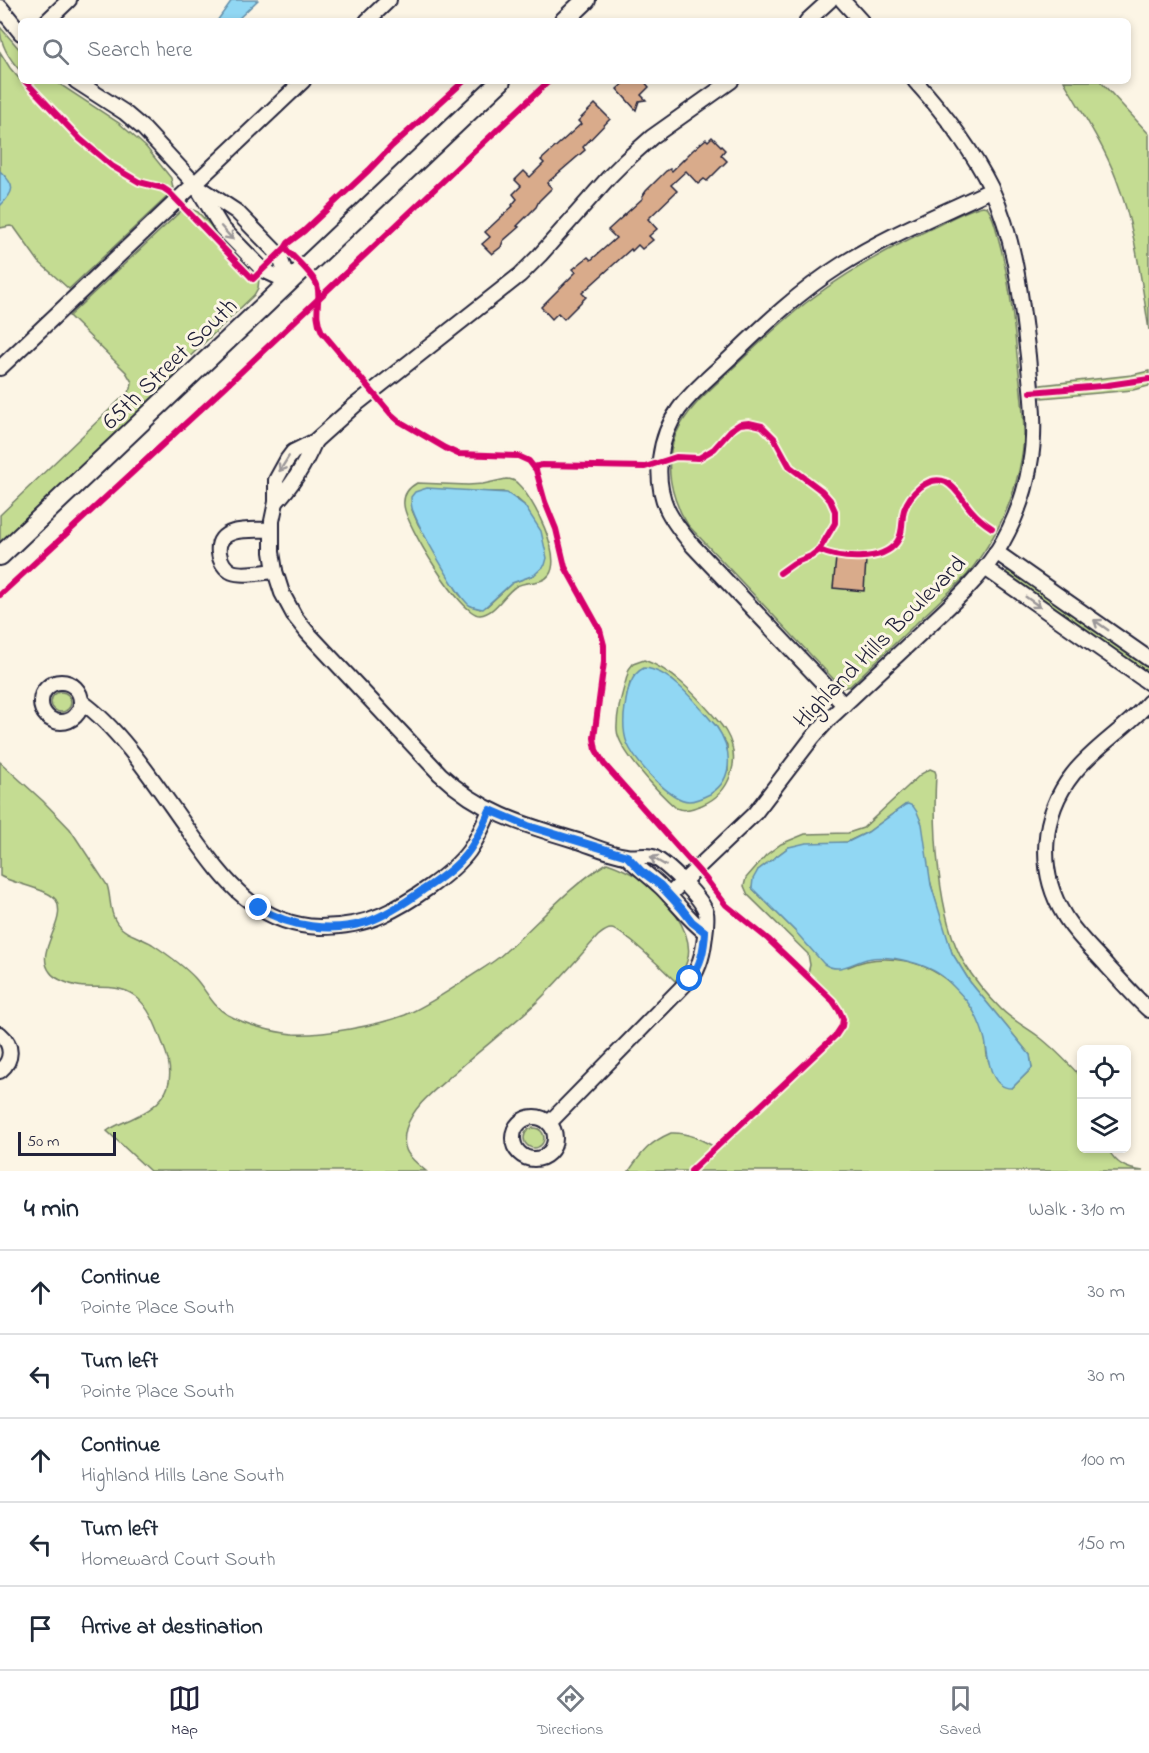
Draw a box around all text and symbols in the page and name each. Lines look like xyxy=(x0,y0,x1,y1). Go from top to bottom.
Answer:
search box xyxy=(18,18,1131,84)
icon: search xyxy=(39,35,72,68)
text: Search here xyxy=(87,35,192,67)
one-way arrow xyxy=(220,225,234,240)
street label: 65th Street South xyxy=(95,291,247,439)
one-way arrow xyxy=(278,455,290,472)
street label: Highland Hills Boulevard xyxy=(786,548,976,737)
one-way arrow xyxy=(1024,596,1040,608)
one-way arrow xyxy=(1093,619,1110,631)
one-way arrow xyxy=(650,855,667,867)
route end xyxy=(245,894,271,920)
route start xyxy=(676,965,702,991)
map controls xyxy=(1077,1045,1131,1153)
button: locate xyxy=(1077,1045,1131,1099)
button: layers xyxy=(1077,1099,1131,1153)
scale bar xyxy=(18,1129,116,1156)
text: 50 m xyxy=(27,1130,59,1154)
text: 4 min xyxy=(24,1191,79,1229)
text: Walk · 310 m xyxy=(1029,1196,1125,1225)
text: Continue xyxy=(81,1262,160,1294)
icon: ahead xyxy=(24,1276,57,1309)
text: 30 m xyxy=(1088,1278,1125,1307)
text: Pointe Place South xyxy=(81,1294,234,1323)
text: Turn left xyxy=(81,1346,158,1378)
icon: left xyxy=(24,1360,57,1393)
text: 30 m xyxy=(1088,1362,1125,1391)
text: Pointe Place South xyxy=(81,1378,234,1407)
text: Continue xyxy=(81,1430,160,1462)
icon: ahead xyxy=(24,1444,57,1477)
text: 100 m xyxy=(1081,1446,1125,1475)
text: Highland Hills Lane South xyxy=(81,1462,284,1491)
text: Turn left xyxy=(81,1514,158,1546)
icon: left xyxy=(24,1528,57,1561)
text: 150 m xyxy=(1078,1530,1125,1559)
text: Homeward Court South xyxy=(81,1546,275,1575)
icon: arrive xyxy=(24,1612,57,1645)
text: Arrive at destination xyxy=(81,1612,263,1644)
tab: Map xyxy=(168,1682,201,1742)
tab: Directions xyxy=(537,1682,603,1742)
tab: Saved xyxy=(939,1682,981,1742)

